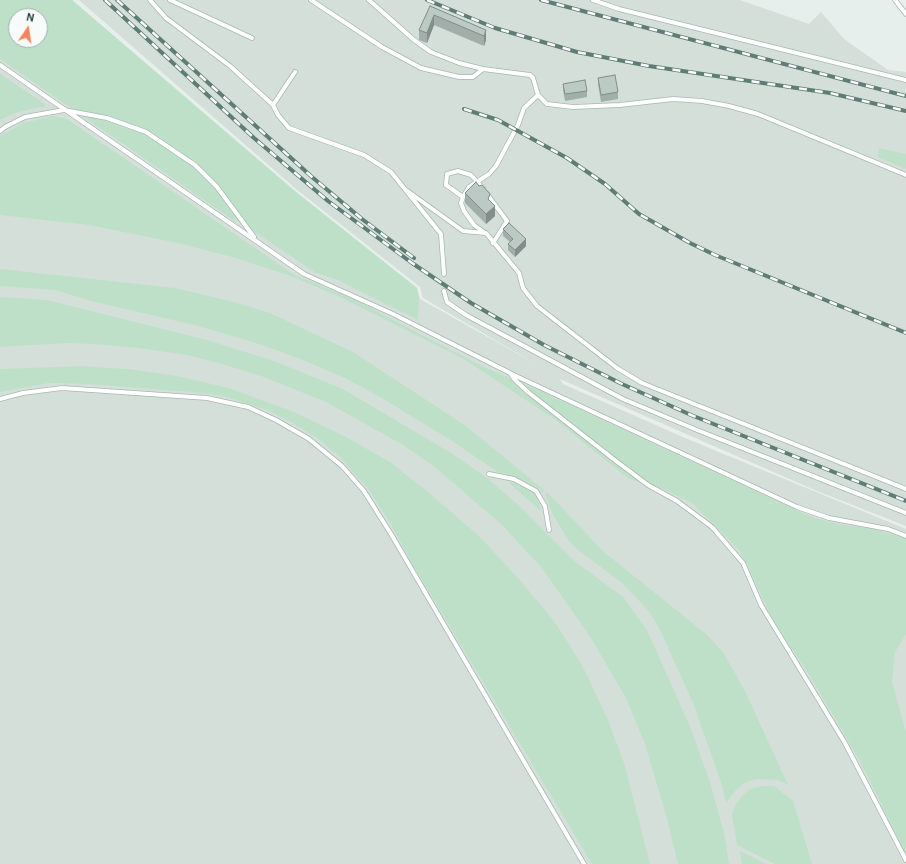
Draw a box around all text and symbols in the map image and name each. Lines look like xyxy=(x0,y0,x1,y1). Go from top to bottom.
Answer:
north arrow xyxy=(8,8,48,48)
text: N xyxy=(25,10,36,25)

